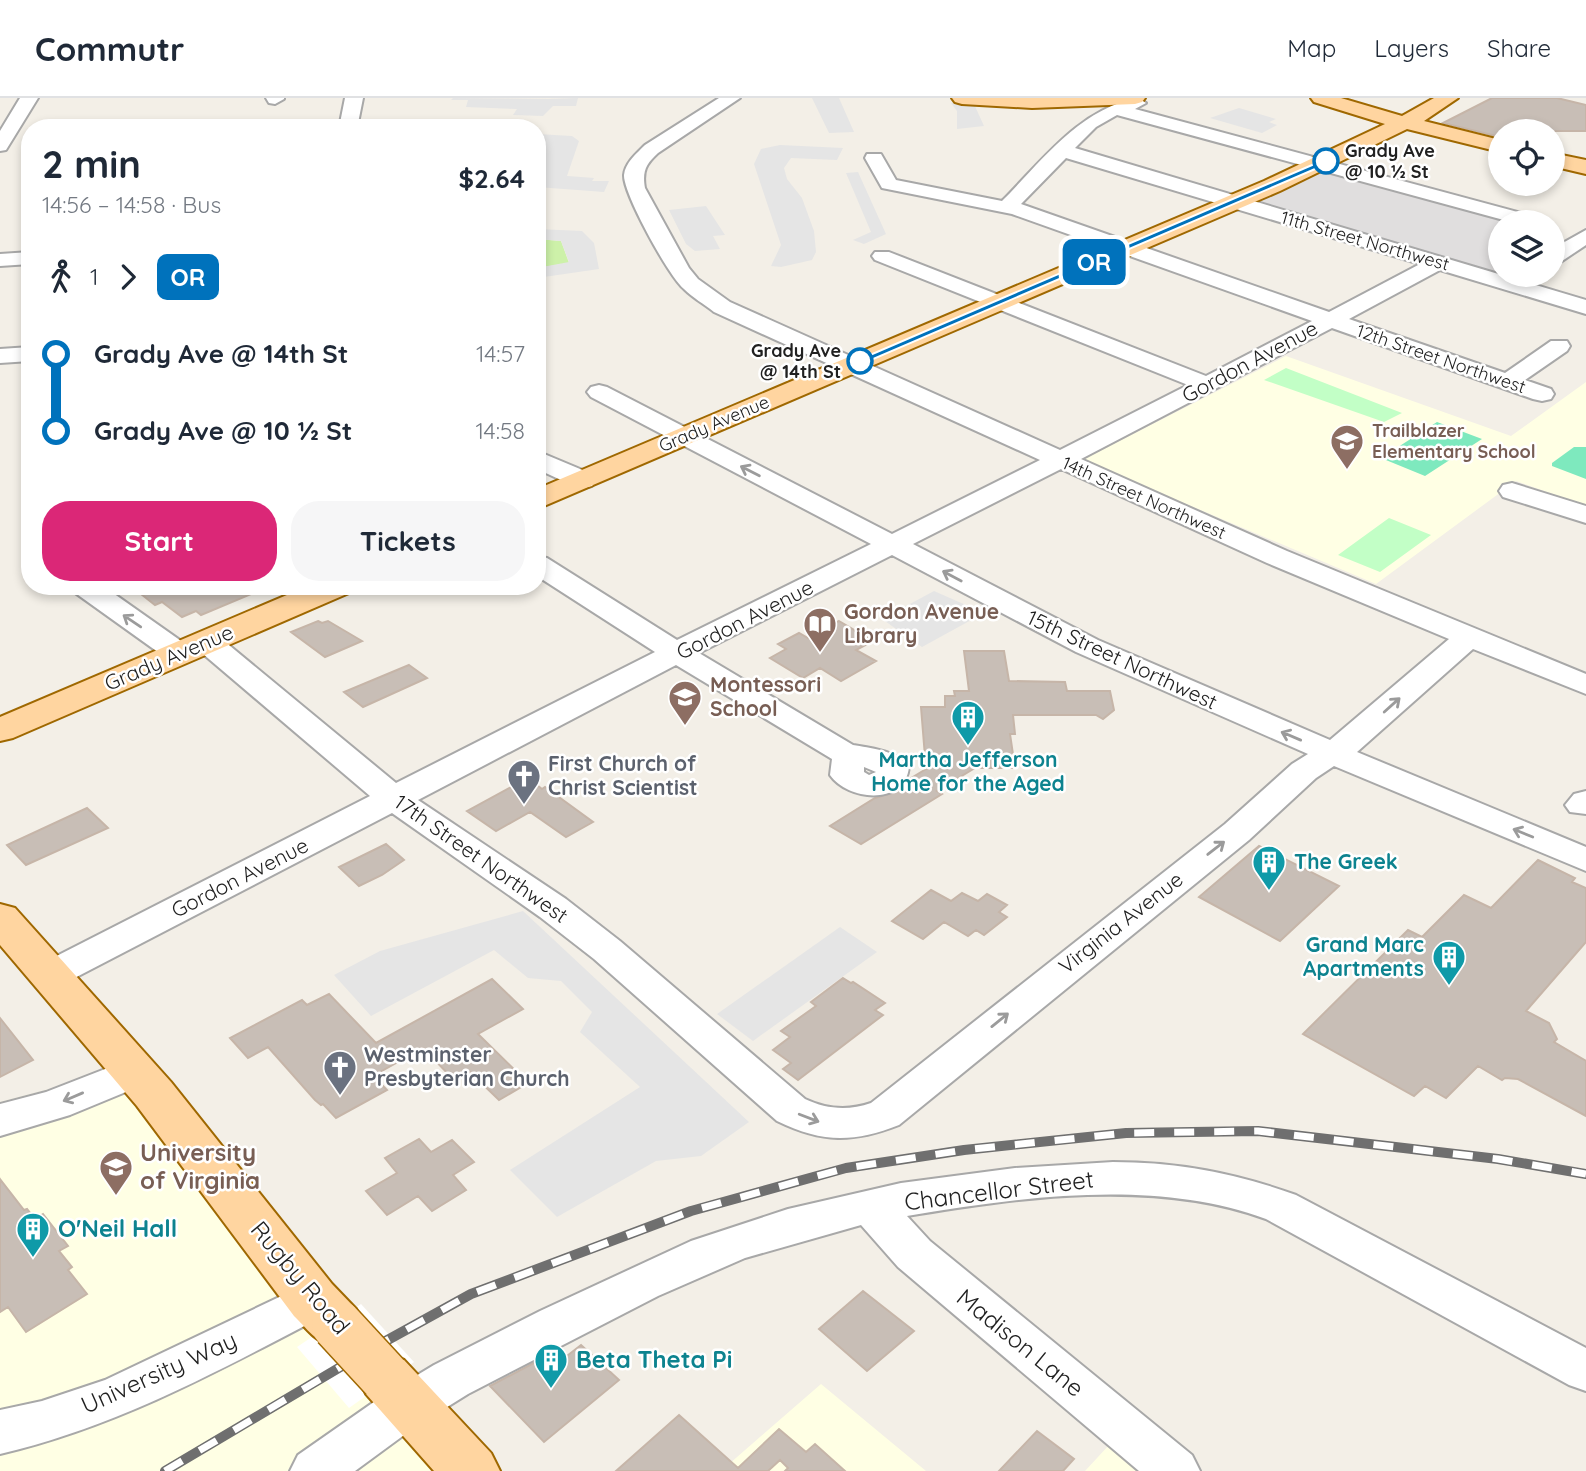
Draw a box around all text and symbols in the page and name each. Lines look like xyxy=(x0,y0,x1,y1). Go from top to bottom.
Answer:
text: Commutr xyxy=(35,28,184,69)
text: Map xyxy=(1287,33,1336,63)
text: Layers xyxy=(1374,33,1449,63)
text: Share xyxy=(1487,33,1551,63)
map controls xyxy=(1488,119,1565,287)
button: locate xyxy=(1488,119,1565,196)
place label: Grady Ave @ 10 ½ St xyxy=(1345,139,1435,183)
text: 2 min xyxy=(42,140,141,188)
marker: Grady Ave @ 10 ½ St xyxy=(1313,148,1339,174)
text: $2.64 xyxy=(459,162,525,195)
text: 14:56 – 14:58 · Bus xyxy=(42,190,221,219)
street label: 11th Street Northwest xyxy=(1278,205,1452,276)
button: layers xyxy=(1488,210,1565,287)
line badge: OR xyxy=(1062,239,1126,285)
text: OR xyxy=(1077,247,1111,277)
icon: walk xyxy=(42,258,80,296)
icon: forward xyxy=(109,258,147,296)
text: 1 xyxy=(90,262,99,291)
text: OR xyxy=(171,262,205,292)
street label: Gordon Avenue xyxy=(1177,314,1322,408)
street label: 12th Street Northwest xyxy=(1354,319,1529,398)
text: Grady Ave @ 14th St xyxy=(94,337,348,370)
text: 14:57 xyxy=(476,339,525,368)
place label: Grady Ave @ 14th St xyxy=(751,339,841,383)
marker: Grady Ave @ 14th St xyxy=(847,348,873,374)
street label: Grady Avenue xyxy=(655,390,772,457)
text: Grady Ave @ 10 ½ St xyxy=(94,414,352,447)
text: 14:58 xyxy=(475,416,525,445)
place label: Trailblazer Elementary School xyxy=(1372,419,1536,463)
school or university icon: Trailblazer Elementary School xyxy=(1328,422,1366,471)
street label: 14th Street Northwest xyxy=(1059,451,1230,544)
one-way arrow xyxy=(740,464,761,478)
button: Start xyxy=(42,501,277,581)
button: Tickets xyxy=(291,501,525,581)
one-way arrow xyxy=(942,569,963,583)
street label: Gordon Avenue xyxy=(672,573,817,665)
place label: Gordon Avenue Library xyxy=(844,598,999,648)
street label: 15th Street Northwest xyxy=(1023,604,1222,715)
library icon: Gordon Avenue Library xyxy=(801,605,839,654)
one-way arrow xyxy=(122,614,142,628)
street label: Grady Avenue xyxy=(100,618,237,696)
place label: Montessori School xyxy=(710,671,821,721)
school or university icon: Montessori School xyxy=(666,678,704,727)
one-way arrow xyxy=(1383,697,1401,713)
building icon: Martha Jefferson Home for the Aged xyxy=(949,698,987,747)
one-way arrow xyxy=(1280,729,1302,742)
place label: Martha Jefferson Home for the Aged xyxy=(871,746,1065,796)
place label: First Church of Christ Scientist xyxy=(548,750,698,800)
church icon: First Church of Christ Scientist xyxy=(505,757,543,806)
street label: 17th Street Northwest xyxy=(390,788,573,928)
one-way arrow xyxy=(1513,826,1534,839)
street label: Gordon Avenue xyxy=(167,831,312,923)
one-way arrow xyxy=(1207,841,1225,856)
building icon: The Greek xyxy=(1250,843,1288,892)
place label: The Greek xyxy=(1294,848,1398,874)
street label: Virginia Avenue xyxy=(1053,866,1188,979)
place label: Grand Marc Apartments xyxy=(1303,931,1424,981)
building icon: Grand Marc Apartments xyxy=(1430,938,1468,987)
one-way arrow xyxy=(990,1012,1008,1028)
place label: Westminster Presbyterian Church xyxy=(364,1041,570,1091)
church icon: Westminster Presbyterian Church xyxy=(321,1048,359,1097)
one-way arrow xyxy=(63,1091,84,1104)
one-way arrow xyxy=(797,1113,819,1125)
place label: University of Virginia xyxy=(140,1137,260,1195)
school or university icon: University of Virginia xyxy=(97,1148,135,1197)
street label: Chancellor Street xyxy=(903,1164,1095,1216)
building icon: O'Neil Hall xyxy=(14,1210,52,1259)
place label: O'Neil Hall xyxy=(58,1213,177,1243)
street label: Rugby Road xyxy=(245,1215,357,1340)
street label: Madison Lane xyxy=(951,1282,1090,1403)
street label: University Way xyxy=(76,1324,241,1420)
building icon: Beta Theta Pi xyxy=(532,1341,570,1390)
place label: Beta Theta Pi xyxy=(576,1344,732,1374)

